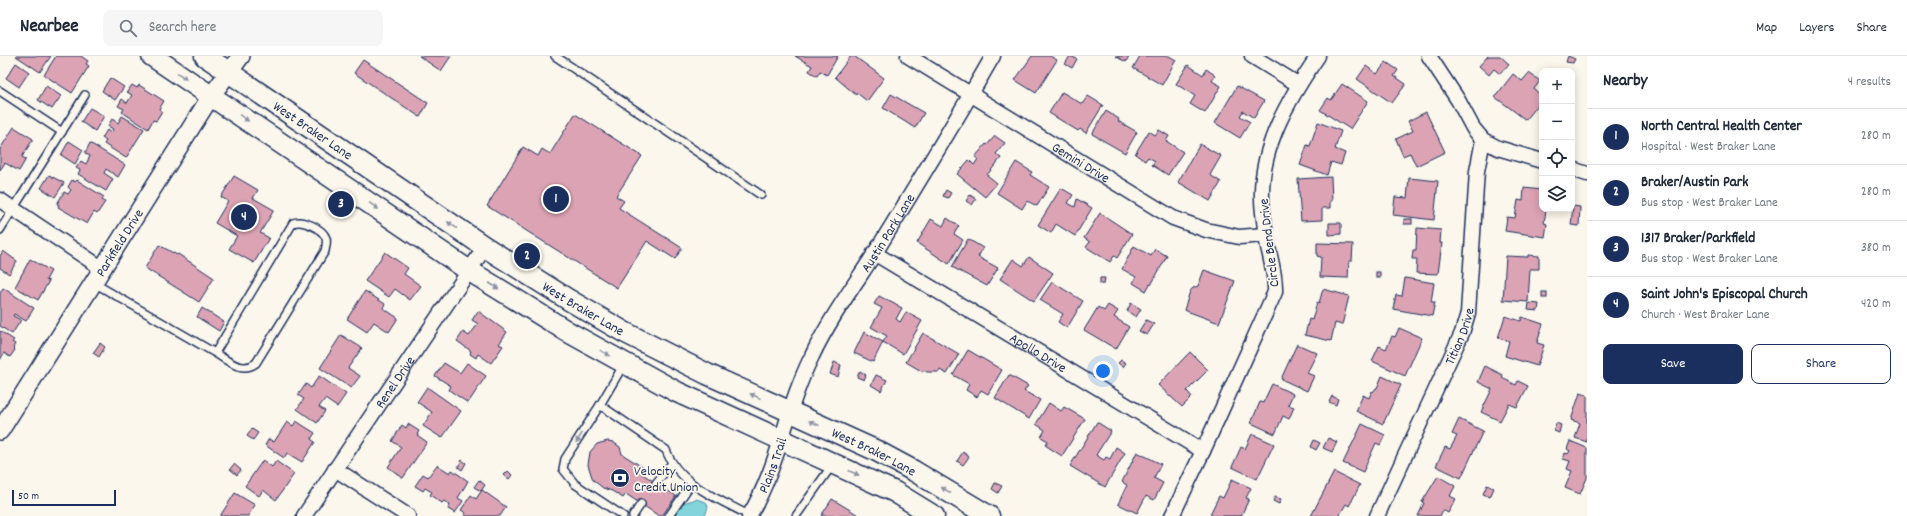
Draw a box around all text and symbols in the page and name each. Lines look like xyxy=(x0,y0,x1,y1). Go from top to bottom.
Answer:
search box xyxy=(103,10,383,46)
text: Nearbee xyxy=(20,14,79,41)
icon: search xyxy=(117,17,139,39)
text: Search here xyxy=(149,17,216,39)
text: Map xyxy=(1756,18,1777,38)
text: Layers xyxy=(1799,18,1834,38)
text: Share xyxy=(1856,18,1887,38)
map controls xyxy=(1539,68,1575,212)
button: + xyxy=(1539,68,1575,104)
text: Nearby xyxy=(1603,70,1647,94)
one-way arrow xyxy=(176,72,187,80)
text: 4 results xyxy=(1848,73,1891,92)
street label: West Braker Lane xyxy=(268,97,356,166)
button: − xyxy=(1539,104,1575,140)
one-way arrow xyxy=(238,114,249,121)
text: North Central Health Center xyxy=(1641,116,1802,138)
text: 1 xyxy=(1615,127,1617,146)
text: 280 m xyxy=(1861,127,1891,146)
street label: Gemini Drive xyxy=(1047,138,1113,189)
text: Hospital · West Braker Lane xyxy=(1641,138,1776,157)
button: locate xyxy=(1539,140,1575,176)
text: Braker/Austin Park xyxy=(1641,172,1748,194)
button: layers xyxy=(1539,176,1575,212)
text: 2 xyxy=(1613,183,1619,202)
text: 280 m xyxy=(1861,183,1891,202)
pin: 1 xyxy=(543,184,569,214)
pin: 3 xyxy=(328,189,354,219)
street label: Austin Park Lane xyxy=(857,191,921,277)
text: Bus stop · West Braker Lane xyxy=(1641,194,1778,213)
street label: Circle Bend Drive xyxy=(1255,197,1285,288)
pin: 4 xyxy=(231,202,257,232)
one-way arrow xyxy=(369,202,380,210)
street label: Parkfield Drive xyxy=(92,206,149,281)
one-way arrow xyxy=(447,221,458,229)
text: 1317 Braker/Parkfield xyxy=(1641,228,1755,250)
text: 3 xyxy=(1613,239,1619,258)
text: 380 m xyxy=(1861,239,1891,258)
pin: 2 xyxy=(514,241,540,271)
text: Bus stop · West Braker Lane xyxy=(1641,250,1778,269)
street label: West Braker Lane xyxy=(538,278,627,342)
one-way arrow xyxy=(488,283,500,290)
text: Saint John's Episcopal Church xyxy=(1641,284,1808,306)
text: 4 xyxy=(1613,295,1619,314)
text: 420 m xyxy=(1861,295,1891,314)
text: Church · West Braker Lane xyxy=(1641,306,1769,325)
street label: Titian Drive xyxy=(1441,308,1480,368)
street label: Apollo Drive xyxy=(1005,329,1070,379)
button: Save xyxy=(1603,344,1743,384)
button: Share xyxy=(1751,344,1891,384)
one-way arrow xyxy=(599,350,611,357)
street label: Renel Drive xyxy=(371,353,421,413)
your location xyxy=(1093,361,1113,381)
one-way arrow xyxy=(749,393,760,399)
one-way arrow xyxy=(808,420,819,426)
street label: West Braker Lane xyxy=(828,424,919,482)
one-way arrow xyxy=(575,432,583,443)
street label: Plains Trail xyxy=(754,435,793,497)
place label: Velocity Credit Union xyxy=(634,462,698,498)
bank icon: Velocity Credit Union xyxy=(609,467,631,489)
one-way arrow xyxy=(849,470,860,476)
one-way arrow xyxy=(940,487,952,494)
scale bar xyxy=(12,488,116,507)
text: 50 m xyxy=(18,489,39,505)

